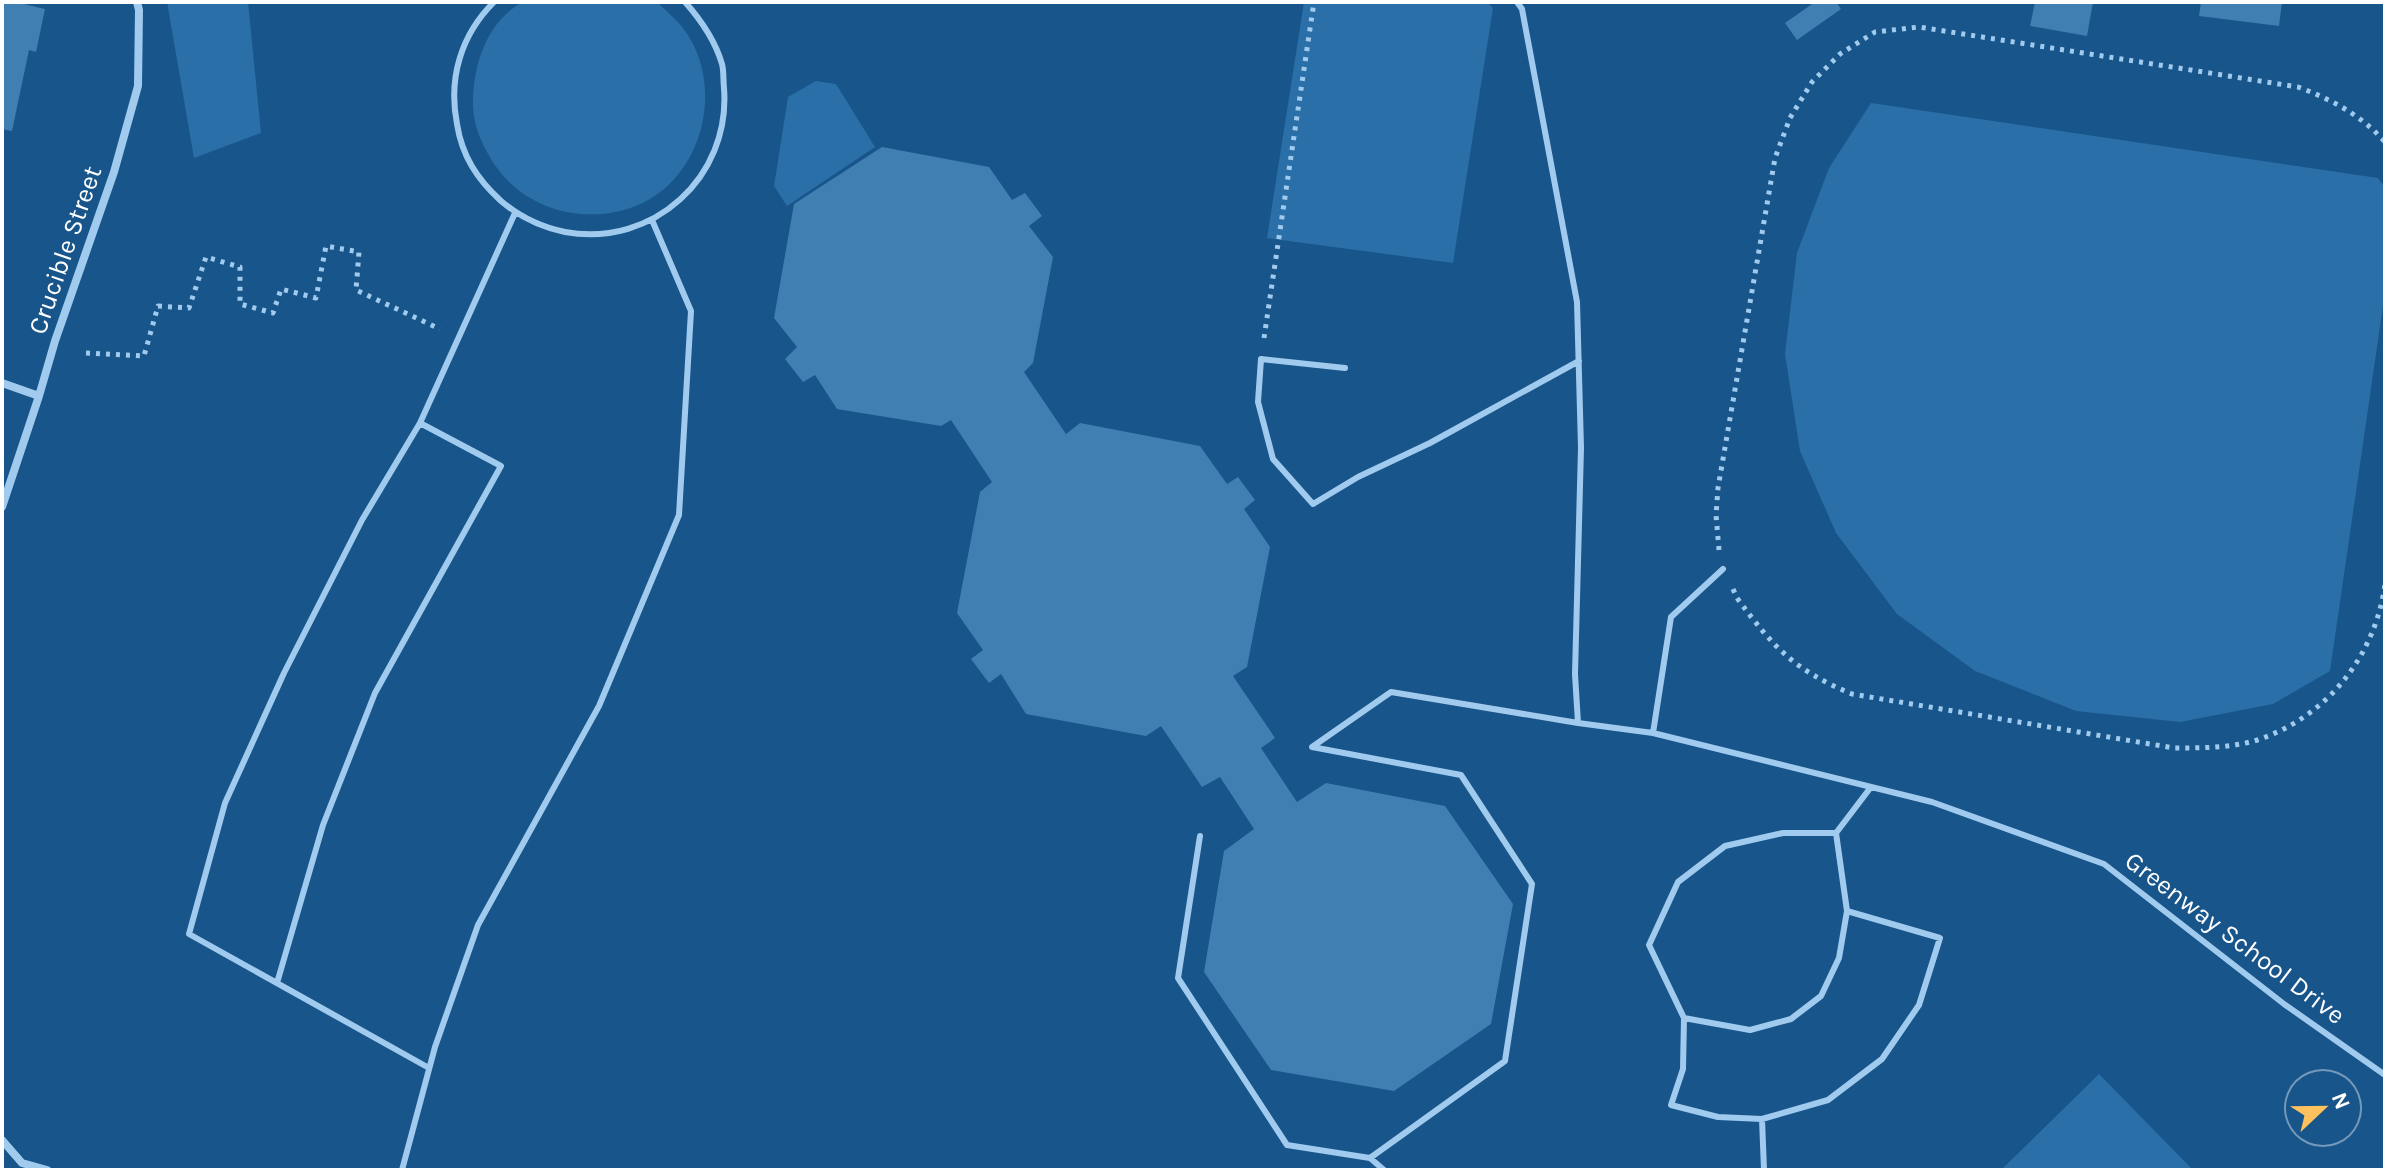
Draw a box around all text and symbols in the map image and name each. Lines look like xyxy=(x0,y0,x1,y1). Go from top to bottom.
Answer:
street label: Crucible Street xyxy=(22,162,108,338)
street label: Greenway School Drive xyxy=(2119,845,2351,1031)
north arrow xyxy=(2283,1068,2363,1148)
text: N xyxy=(2326,1089,2356,1113)

